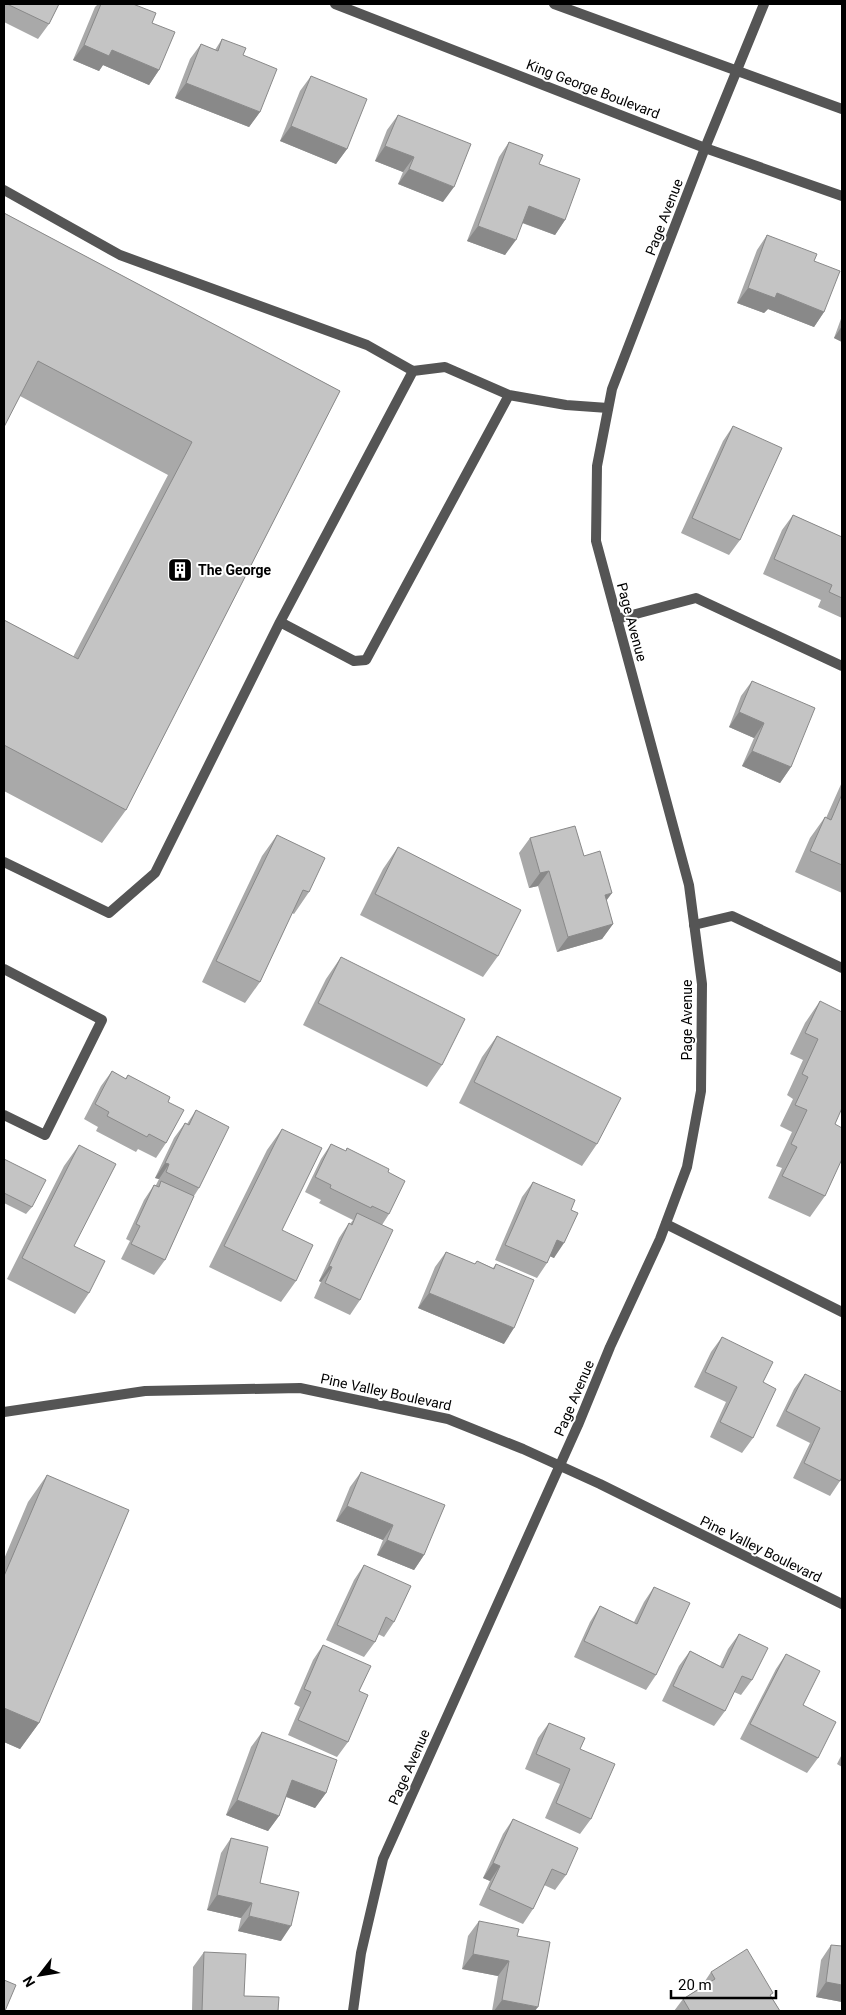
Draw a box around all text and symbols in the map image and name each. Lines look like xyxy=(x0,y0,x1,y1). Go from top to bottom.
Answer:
street label: King George Boulevard xyxy=(524,56,662,122)
street label: Page Avenue xyxy=(642,176,686,258)
building icon: The George xyxy=(167,557,193,583)
place label: The George xyxy=(198,562,272,578)
street label: Page Avenue xyxy=(614,581,650,663)
street label: Page Avenue xyxy=(679,980,695,1060)
street label: Page Avenue xyxy=(551,1358,597,1438)
street label: Pine Valley Boulevard xyxy=(319,1370,453,1414)
street label: Pine Valley Boulevard xyxy=(698,1513,824,1585)
street label: Page Avenue xyxy=(385,1727,433,1807)
north arrow xyxy=(15,1950,65,2000)
scale bar xyxy=(671,1968,776,2000)
text: N xyxy=(19,1973,38,1990)
text: 20 m xyxy=(678,1976,712,1994)

